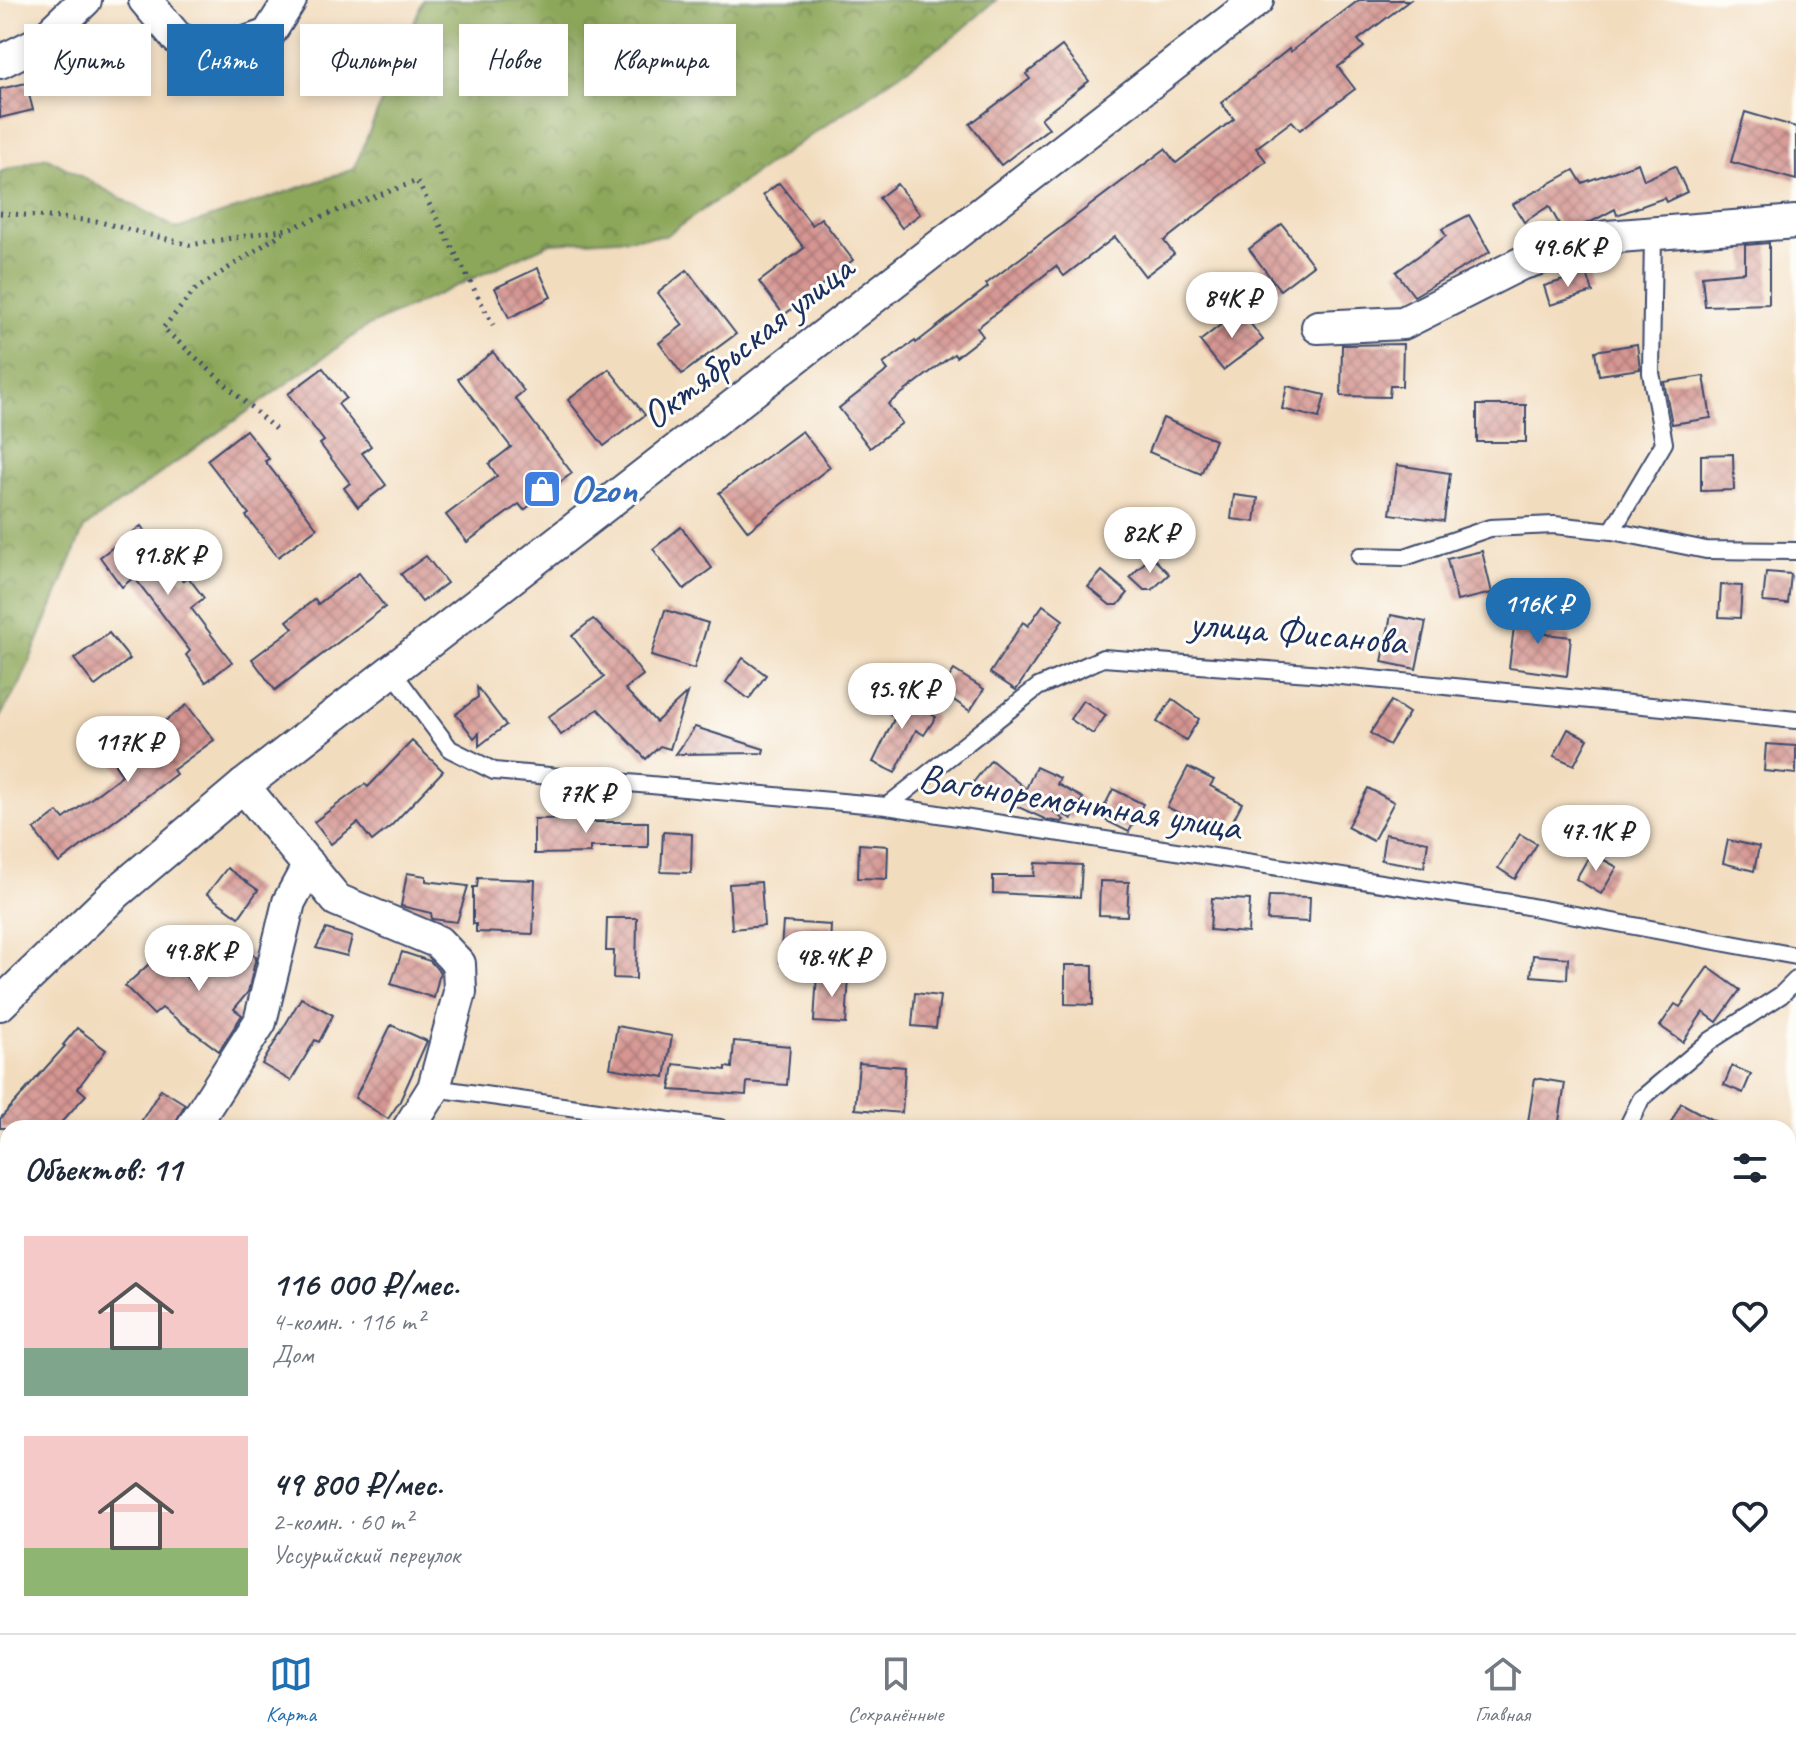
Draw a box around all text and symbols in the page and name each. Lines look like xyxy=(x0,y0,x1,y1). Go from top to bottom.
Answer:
chip: Купить xyxy=(24,24,151,96)
chip: Снять xyxy=(167,24,284,96)
chip: Фильтры xyxy=(300,24,443,96)
chip: Новое xyxy=(459,24,568,96)
chip: Квартира xyxy=(584,24,736,96)
pin: 49.6K ₽ xyxy=(1494,221,1642,289)
text: 49.6K ₽ xyxy=(1531,230,1605,263)
street label: Октябрьская улица xyxy=(631,241,866,440)
pin: 84K ₽ xyxy=(1176,272,1288,340)
text: 84K ₽ xyxy=(1204,281,1260,314)
place label: Ozon xyxy=(570,464,637,514)
shop icon: Ozon xyxy=(521,468,563,510)
pin: 82K ₽ xyxy=(1094,507,1206,575)
text: 82K ₽ xyxy=(1122,516,1178,549)
pin: 91.8K ₽ xyxy=(94,529,242,597)
text: 91.8K ₽ xyxy=(132,538,204,571)
pin: 116K ₽ xyxy=(1473,578,1603,646)
text: 116K ₽ xyxy=(1504,587,1572,620)
street label: улица Фисанова xyxy=(1185,597,1411,667)
pin: 95.9K ₽ xyxy=(828,663,976,731)
text: 95.9K ₽ xyxy=(866,672,938,705)
pin: 117K ₽ xyxy=(63,716,193,784)
text: 117K ₽ xyxy=(94,725,162,758)
street label: Вагоноремонтная улица xyxy=(915,752,1247,853)
pin: 77K ₽ xyxy=(530,767,642,835)
text: 77K ₽ xyxy=(558,776,614,809)
pin: 47.1K ₽ xyxy=(1522,805,1670,873)
text: 47.1K ₽ xyxy=(1559,814,1633,847)
pin: 49.8K ₽ xyxy=(125,925,273,993)
pin: 48.4K ₽ xyxy=(758,931,906,999)
text: 49.8K ₽ xyxy=(163,934,235,967)
text: 48.4K ₽ xyxy=(795,940,869,973)
icon: filters xyxy=(1728,1146,1772,1190)
text: Объектов: 11 xyxy=(24,1147,182,1190)
text: 116 000 ₽/мес. xyxy=(272,1262,459,1305)
icon: home xyxy=(88,1268,184,1364)
icon: heart xyxy=(1728,1294,1772,1338)
text: 4-комн. · 116 m² xyxy=(272,1305,424,1338)
text: Дом xyxy=(272,1338,314,1371)
text: 49 800 ₽/мес. xyxy=(272,1462,443,1505)
icon: home xyxy=(88,1468,184,1564)
icon: heart xyxy=(1728,1494,1772,1538)
text: 2-комн. · 60 m² xyxy=(272,1505,412,1538)
text: Уссурийский переулок xyxy=(272,1538,460,1571)
tab: Карта xyxy=(266,1652,316,1728)
tab: Сохранённые xyxy=(848,1652,943,1728)
tab: Главная xyxy=(1475,1652,1530,1728)

